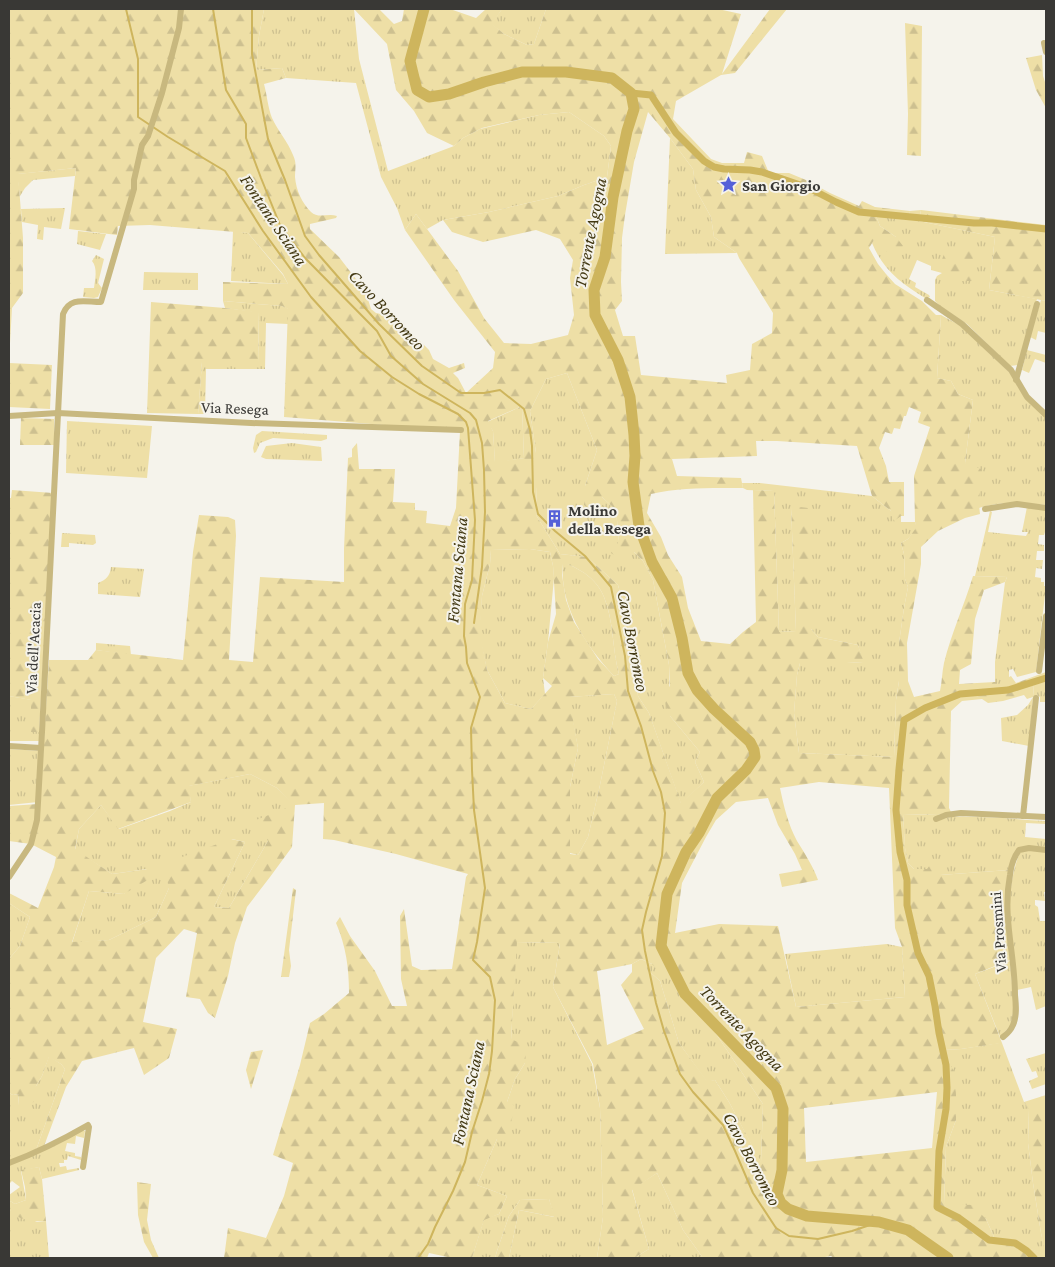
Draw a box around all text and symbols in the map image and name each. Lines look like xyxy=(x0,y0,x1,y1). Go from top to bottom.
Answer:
water label: Fontana Sciana xyxy=(236,171,312,270)
place icon: San Giorgio xyxy=(718,175,738,195)
water label: Torrente Agogna xyxy=(570,176,611,290)
place label: San Giorgio xyxy=(742,177,821,194)
water label: Cavo Borromeo xyxy=(345,266,430,355)
street label: Via Resega xyxy=(201,398,270,419)
place label: Molino della Resega xyxy=(568,502,651,537)
building icon: Molino della Resega xyxy=(544,509,564,529)
water label: Fontana Sciana xyxy=(442,516,472,624)
water label: Cavo Borromeo xyxy=(613,589,653,694)
street label: Via dell'Acacia xyxy=(22,601,44,695)
street label: Via Prosmini xyxy=(987,891,1009,973)
water label: Torrente Agogna xyxy=(696,981,788,1076)
water label: Fontana Sciana xyxy=(447,1039,489,1147)
water label: Cavo Borromeo xyxy=(719,1109,785,1209)

